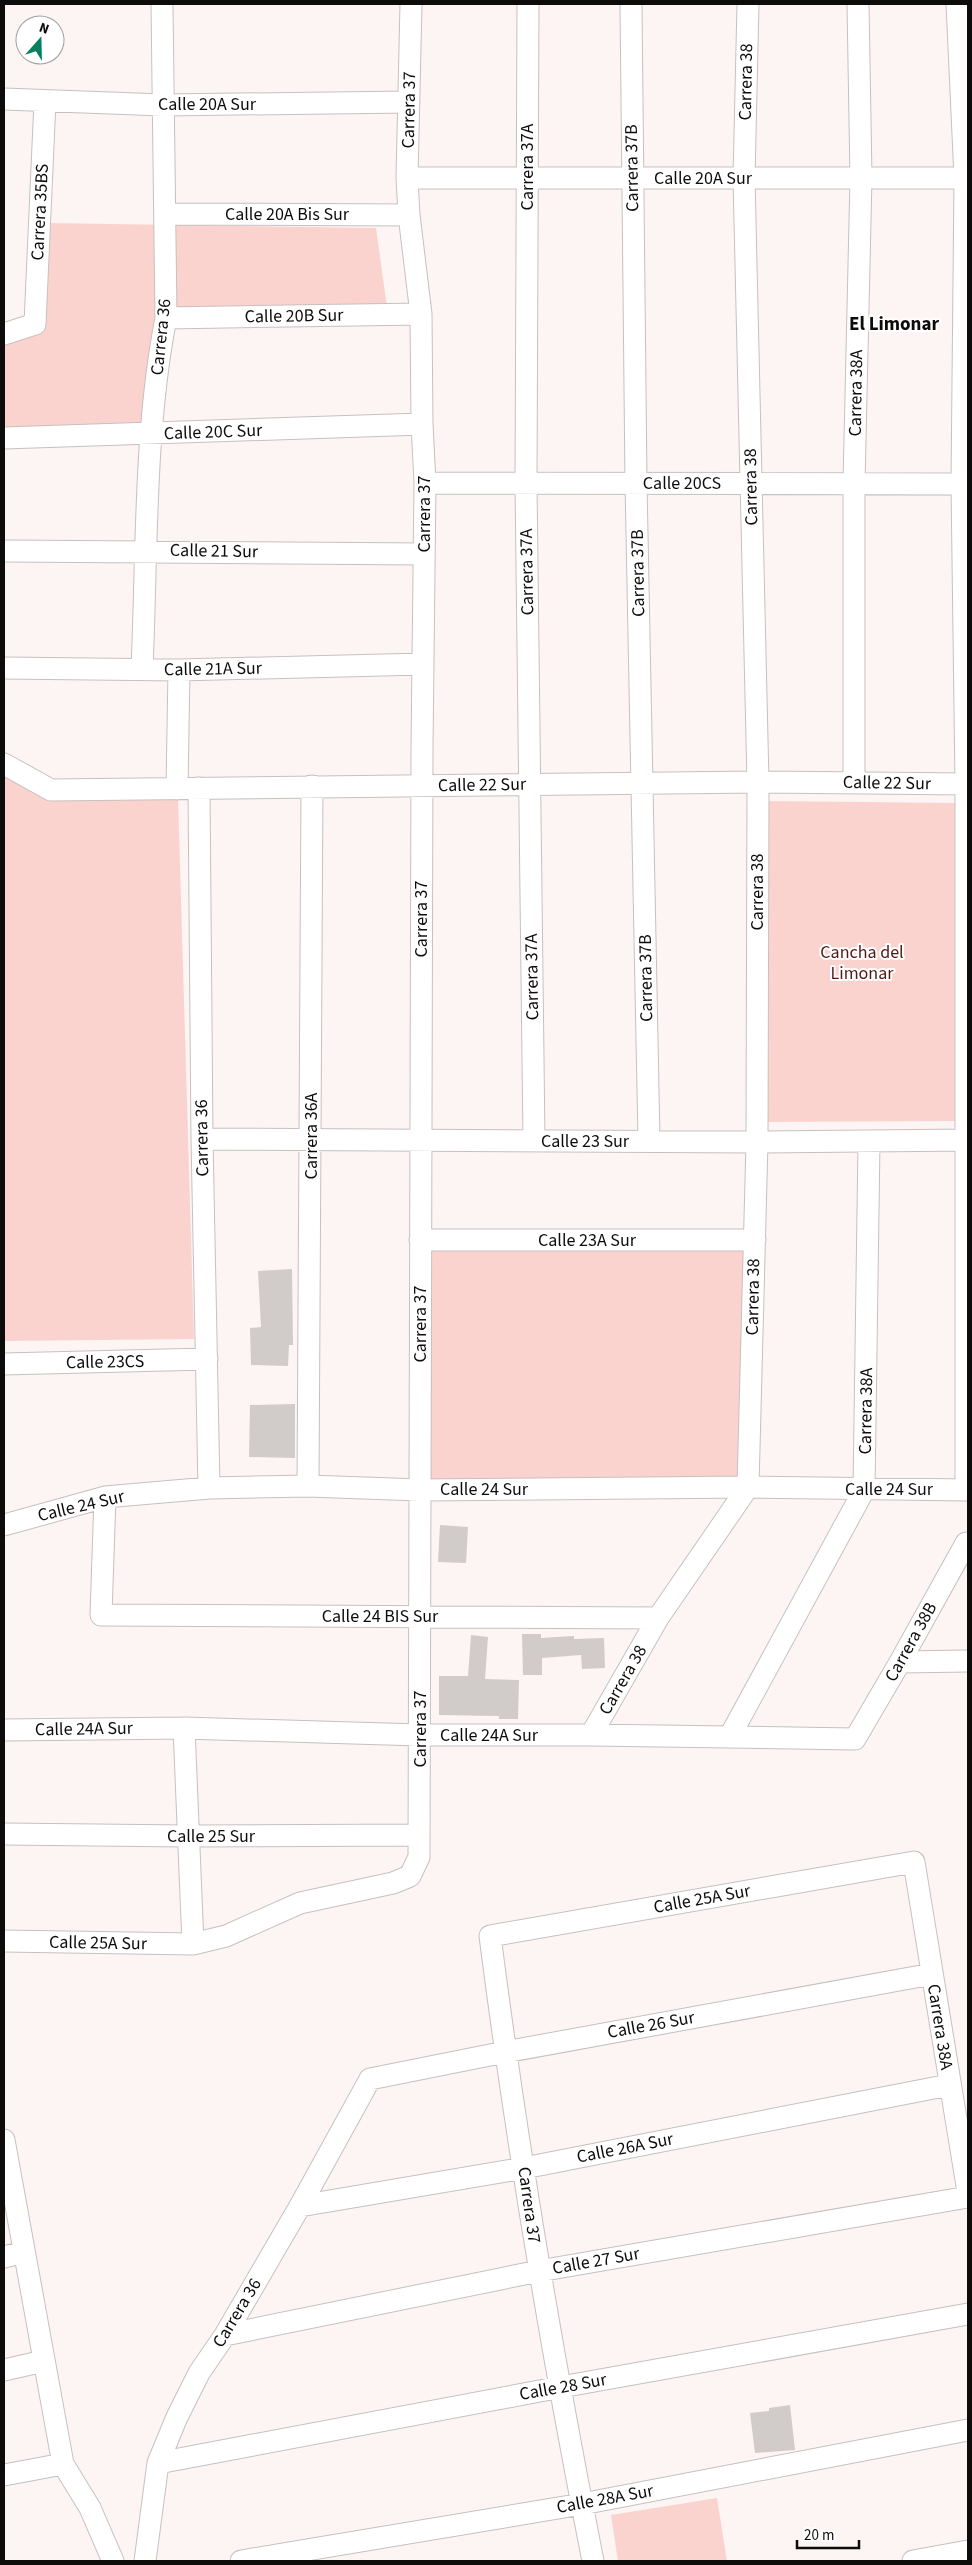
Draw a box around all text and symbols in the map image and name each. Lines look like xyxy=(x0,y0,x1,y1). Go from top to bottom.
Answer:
north arrow xyxy=(15,15,65,65)
text: N xyxy=(36,18,52,40)
street label: Carrera 38 xyxy=(733,43,759,121)
street label: Carrera 37 xyxy=(396,71,422,149)
street label: Calle 20A Sur xyxy=(158,92,257,117)
street label: Carrera 37A xyxy=(515,123,540,210)
street label: Carrera 37B xyxy=(619,124,645,212)
street label: Carrera 35BS xyxy=(25,163,55,261)
street label: Calle 20A Sur xyxy=(654,166,753,191)
street label: Calle 20A Bis Sur xyxy=(225,202,350,227)
street label: Carrera 36 xyxy=(145,297,177,377)
street label: Calle 20B Sur xyxy=(244,303,344,329)
district label: El Limonar xyxy=(849,311,939,338)
street label: Carrera 38A xyxy=(843,349,869,437)
street label: Calle 20C Sur xyxy=(163,418,263,446)
street label: Carrera 38 xyxy=(738,448,764,526)
street label: Calle 20CS xyxy=(643,471,721,496)
street label: Carrera 37 xyxy=(412,475,437,552)
street label: Carrera 37A xyxy=(514,528,540,616)
street label: Carrera 37B xyxy=(625,529,651,617)
street label: Calle 21 Sur xyxy=(170,538,259,564)
street label: Calle 21A Sur xyxy=(164,656,263,682)
street label: Calle 22 Sur xyxy=(843,770,932,796)
street label: Calle 22 Sur xyxy=(438,772,527,798)
street label: Carrera 38 xyxy=(745,853,770,930)
street label: Carrera 37 xyxy=(409,880,434,957)
street label: Carrera 37A xyxy=(519,933,545,1021)
street label: Carrera 37B xyxy=(633,934,659,1022)
park label: Cancha del Limonar xyxy=(820,940,904,986)
street label: Carrera 36A xyxy=(299,1092,324,1179)
street label: Carrera 36 xyxy=(189,1099,215,1177)
street label: Calle 23 Sur xyxy=(541,1129,630,1154)
street label: Calle 23A Sur xyxy=(538,1228,637,1253)
street label: Carrera 38 xyxy=(740,1258,766,1336)
street label: Carrera 37 xyxy=(408,1285,433,1362)
street label: Calle 23CS xyxy=(66,1349,144,1375)
street label: Carrera 38A xyxy=(853,1367,879,1455)
street label: Calle 24 Sur xyxy=(440,1477,529,1502)
street label: Calle 24 Sur xyxy=(845,1477,934,1502)
street label: Calle 24 Sur xyxy=(35,1484,128,1528)
street label: Carrera 38B xyxy=(879,1598,943,1686)
street label: Calle 24 BIS Sur xyxy=(322,1604,439,1629)
street label: Carrera 38 xyxy=(593,1640,653,1720)
street label: Carrera 37 xyxy=(408,1690,433,1767)
street label: Calle 24A Sur xyxy=(35,1716,134,1742)
street label: Calle 24A Sur xyxy=(440,1723,539,1748)
street label: Calle 25 Sur xyxy=(167,1824,256,1849)
street label: Calle 25A Sur xyxy=(652,1878,753,1920)
street label: Calle 25A Sur xyxy=(49,1930,148,1956)
street label: Carrera 38A xyxy=(921,1982,959,2072)
street label: Calle 26 Sur xyxy=(605,2005,697,2045)
street label: Calle 26A Sur xyxy=(575,2126,676,2170)
street label: Carrera 37 xyxy=(511,2165,547,2245)
street label: Calle 27 Sur xyxy=(550,2241,642,2281)
street label: Carrera 36 xyxy=(206,2274,268,2352)
street label: Calle 28 Sur xyxy=(517,2367,609,2407)
street label: Calle 28A Sur xyxy=(555,2478,656,2520)
scale bar xyxy=(797,2518,860,2550)
text: 20 m xyxy=(804,2525,834,2546)

